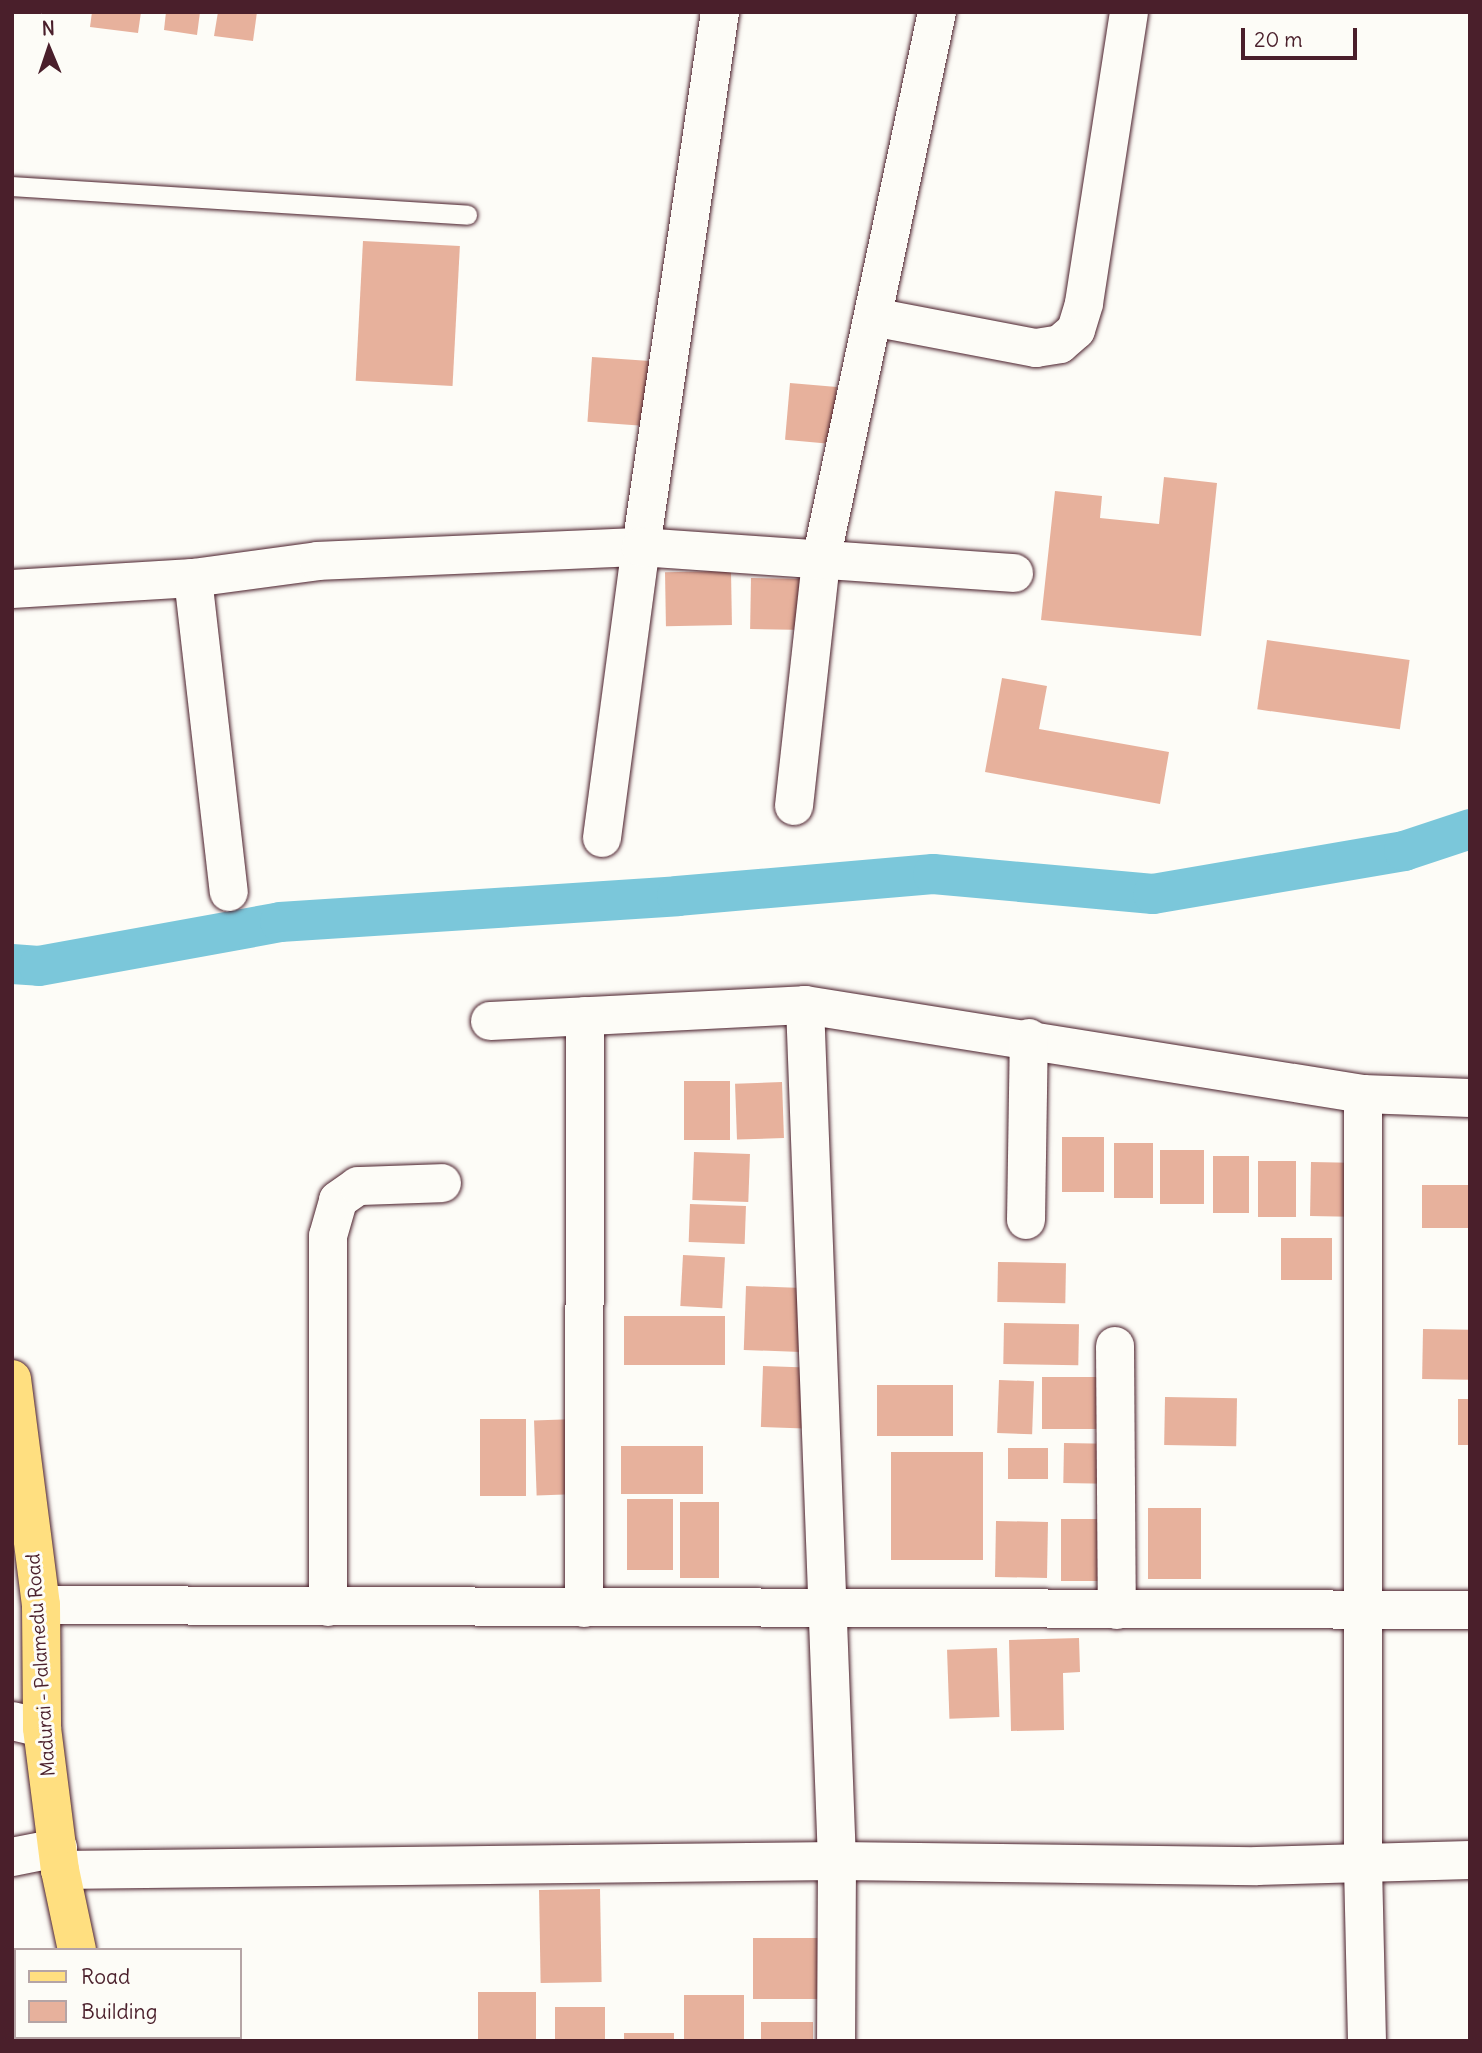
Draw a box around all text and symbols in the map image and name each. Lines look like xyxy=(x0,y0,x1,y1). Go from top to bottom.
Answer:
north arrow xyxy=(14,14,84,84)
scale bar xyxy=(1244,14,1360,58)
text: N xyxy=(41,16,55,40)
text: 20 m xyxy=(1254,26,1303,53)
street label: Madurai - Palamedu Road xyxy=(22,1553,60,1777)
legend xyxy=(14,1948,242,2039)
text: Road xyxy=(81,1963,130,1990)
text: Building xyxy=(81,1998,157,2025)

